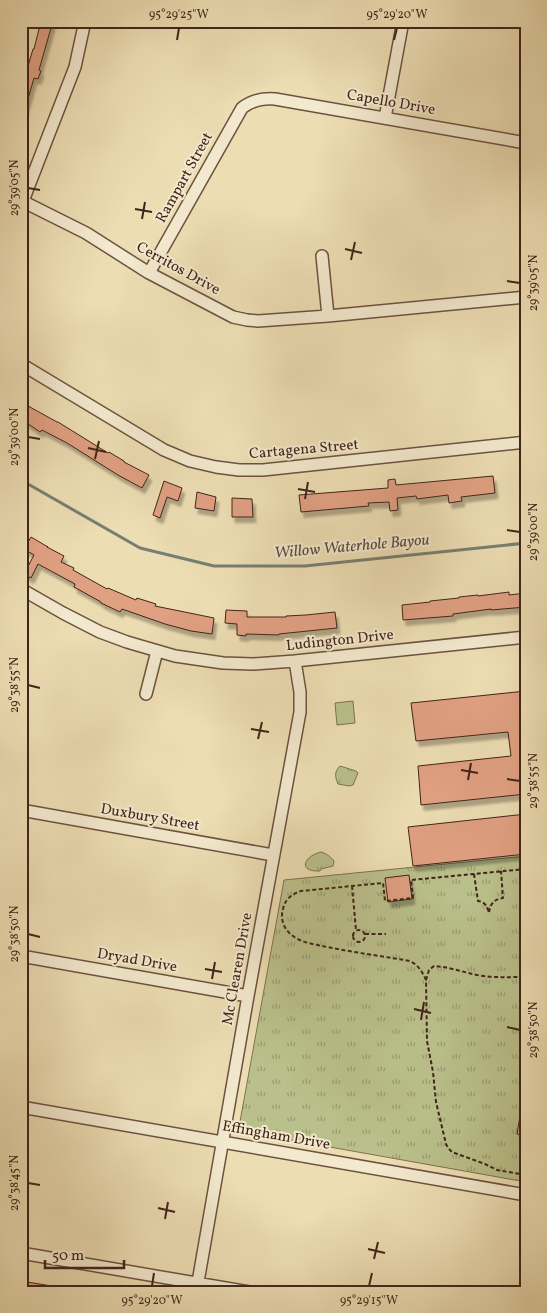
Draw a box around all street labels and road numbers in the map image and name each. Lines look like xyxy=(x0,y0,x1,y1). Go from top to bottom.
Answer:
street label: Capello Drive xyxy=(345,85,437,121)
street label: Rampart Street xyxy=(151,129,219,227)
street label: Cerritos Drive xyxy=(132,237,224,301)
street label: Cartagena Street xyxy=(248,435,360,465)
street label: Ludington Drive xyxy=(285,625,395,657)
street label: Duxbury Street xyxy=(99,799,201,837)
street label: Mc Clearen Drive xyxy=(218,911,258,1027)
street label: Dryad Drive xyxy=(95,944,179,978)
street label: Effingham Drive xyxy=(220,1116,332,1156)

